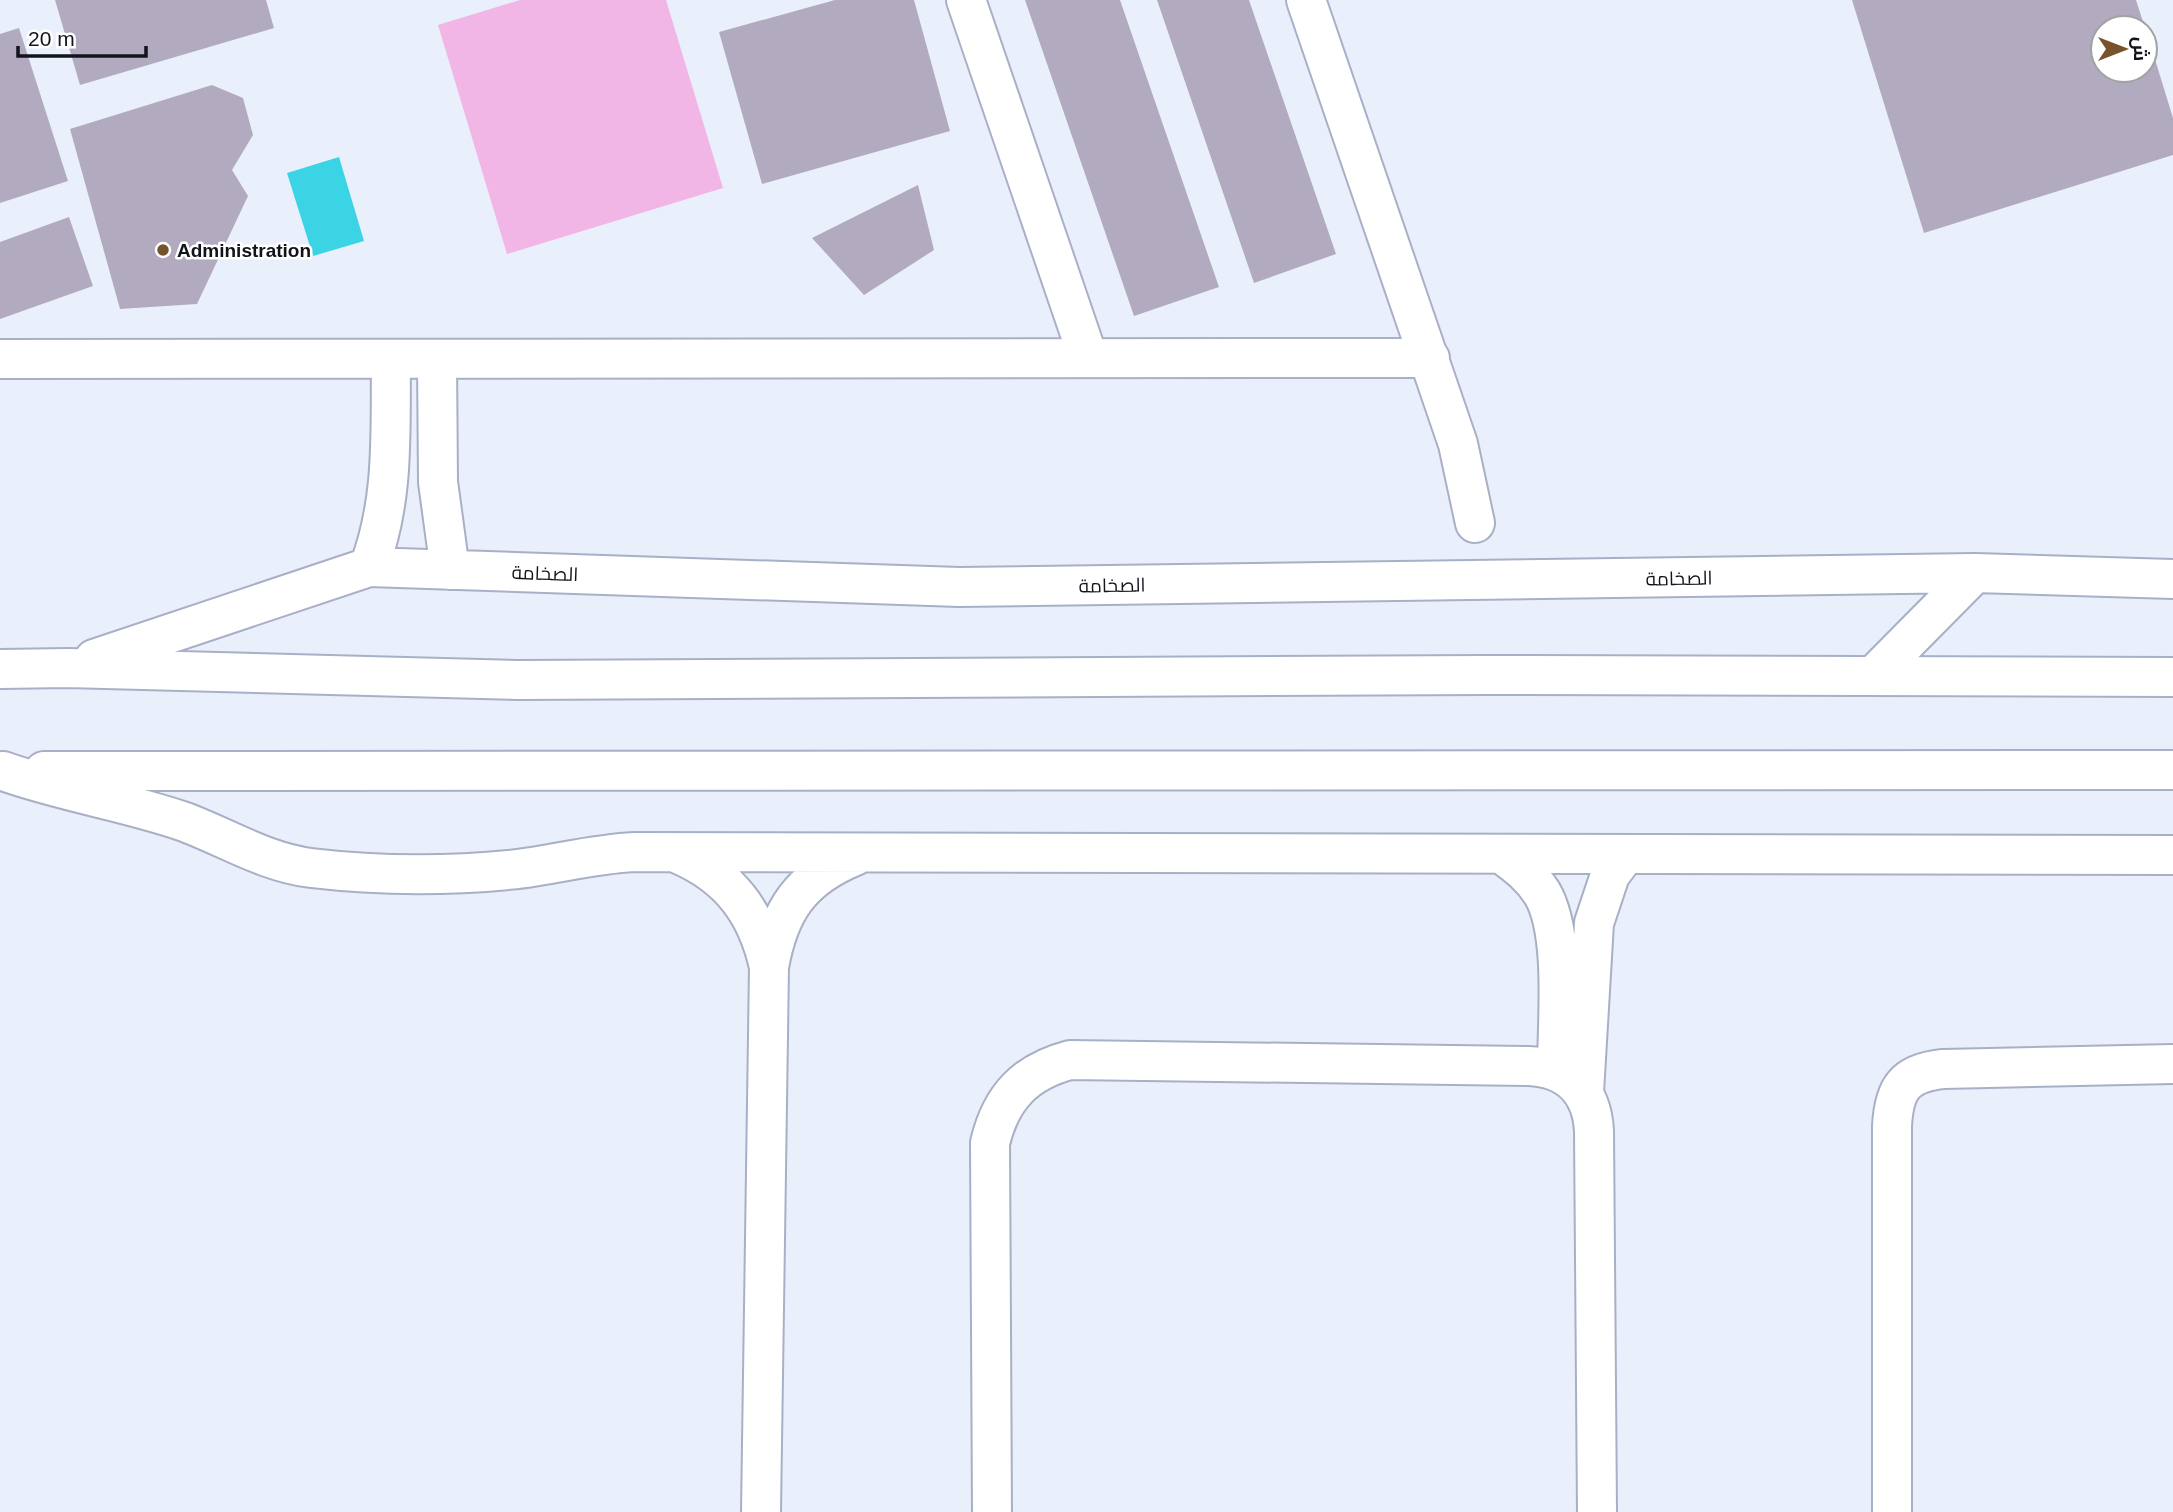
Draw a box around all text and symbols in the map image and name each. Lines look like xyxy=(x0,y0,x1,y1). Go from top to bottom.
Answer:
scale bar xyxy=(18,14,145,58)
north arrow xyxy=(2089,14,2159,84)
text: 20 m xyxy=(28,27,75,50)
text: ش xyxy=(2129,37,2151,61)
place label: Administration xyxy=(177,240,311,261)
marker: Administration xyxy=(155,242,171,258)
street label: الصخامة xyxy=(511,562,579,585)
street label: الصخامة xyxy=(1645,567,1713,590)
street label: الصخامة xyxy=(1078,574,1146,597)

